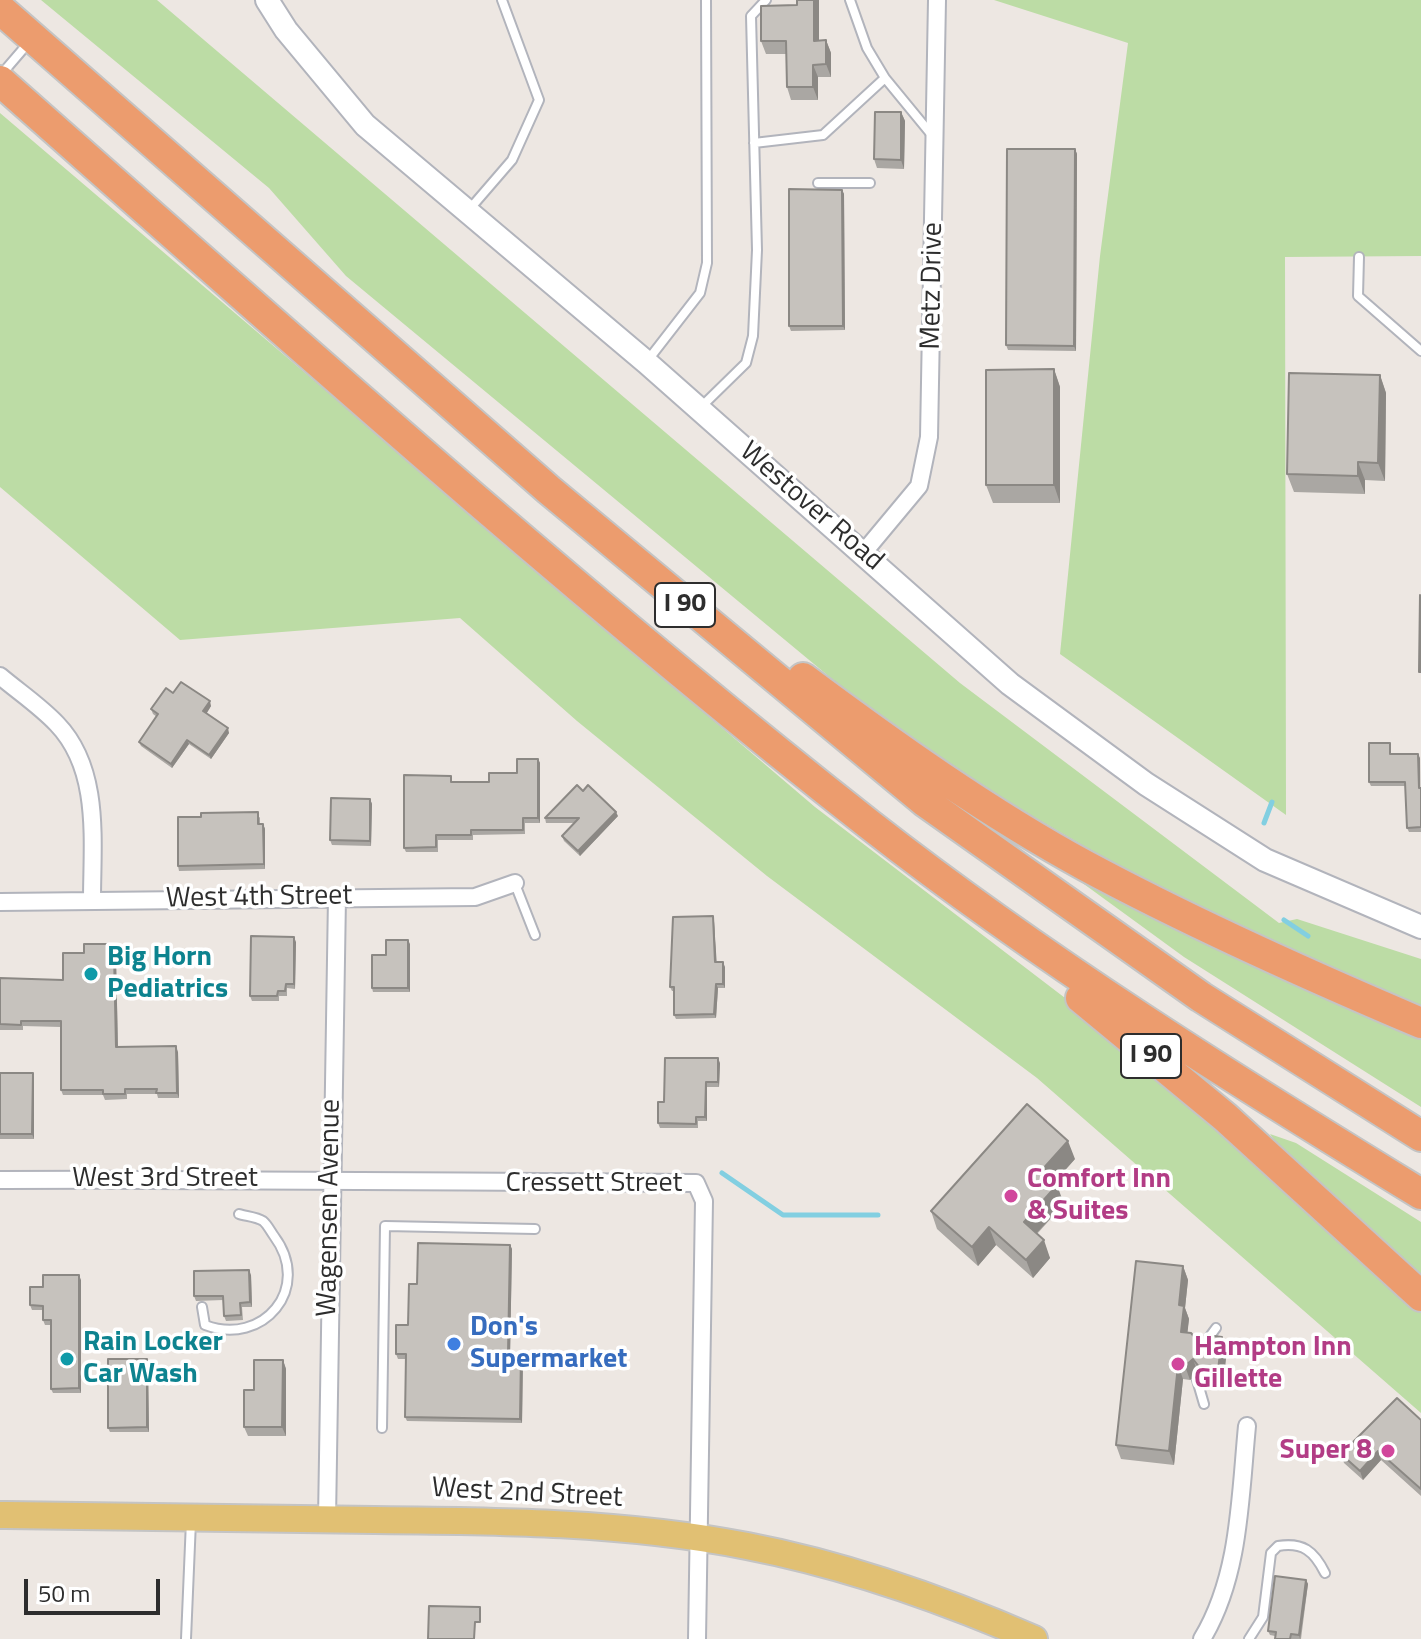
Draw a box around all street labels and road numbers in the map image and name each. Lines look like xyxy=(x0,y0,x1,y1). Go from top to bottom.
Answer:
street label: Metz Drive xyxy=(915,222,951,350)
street label: Westover Road xyxy=(732,435,890,579)
road number: I 90 xyxy=(655,583,715,627)
street label: West 4th Street xyxy=(166,880,352,916)
road number: I 90 xyxy=(1121,1034,1181,1078)
street label: Wagensen Avenue xyxy=(311,1099,349,1317)
street label: West 3rd Street xyxy=(72,1162,258,1196)
street label: Cressett Street xyxy=(506,1167,682,1201)
street label: West 2nd Street xyxy=(431,1472,623,1516)

